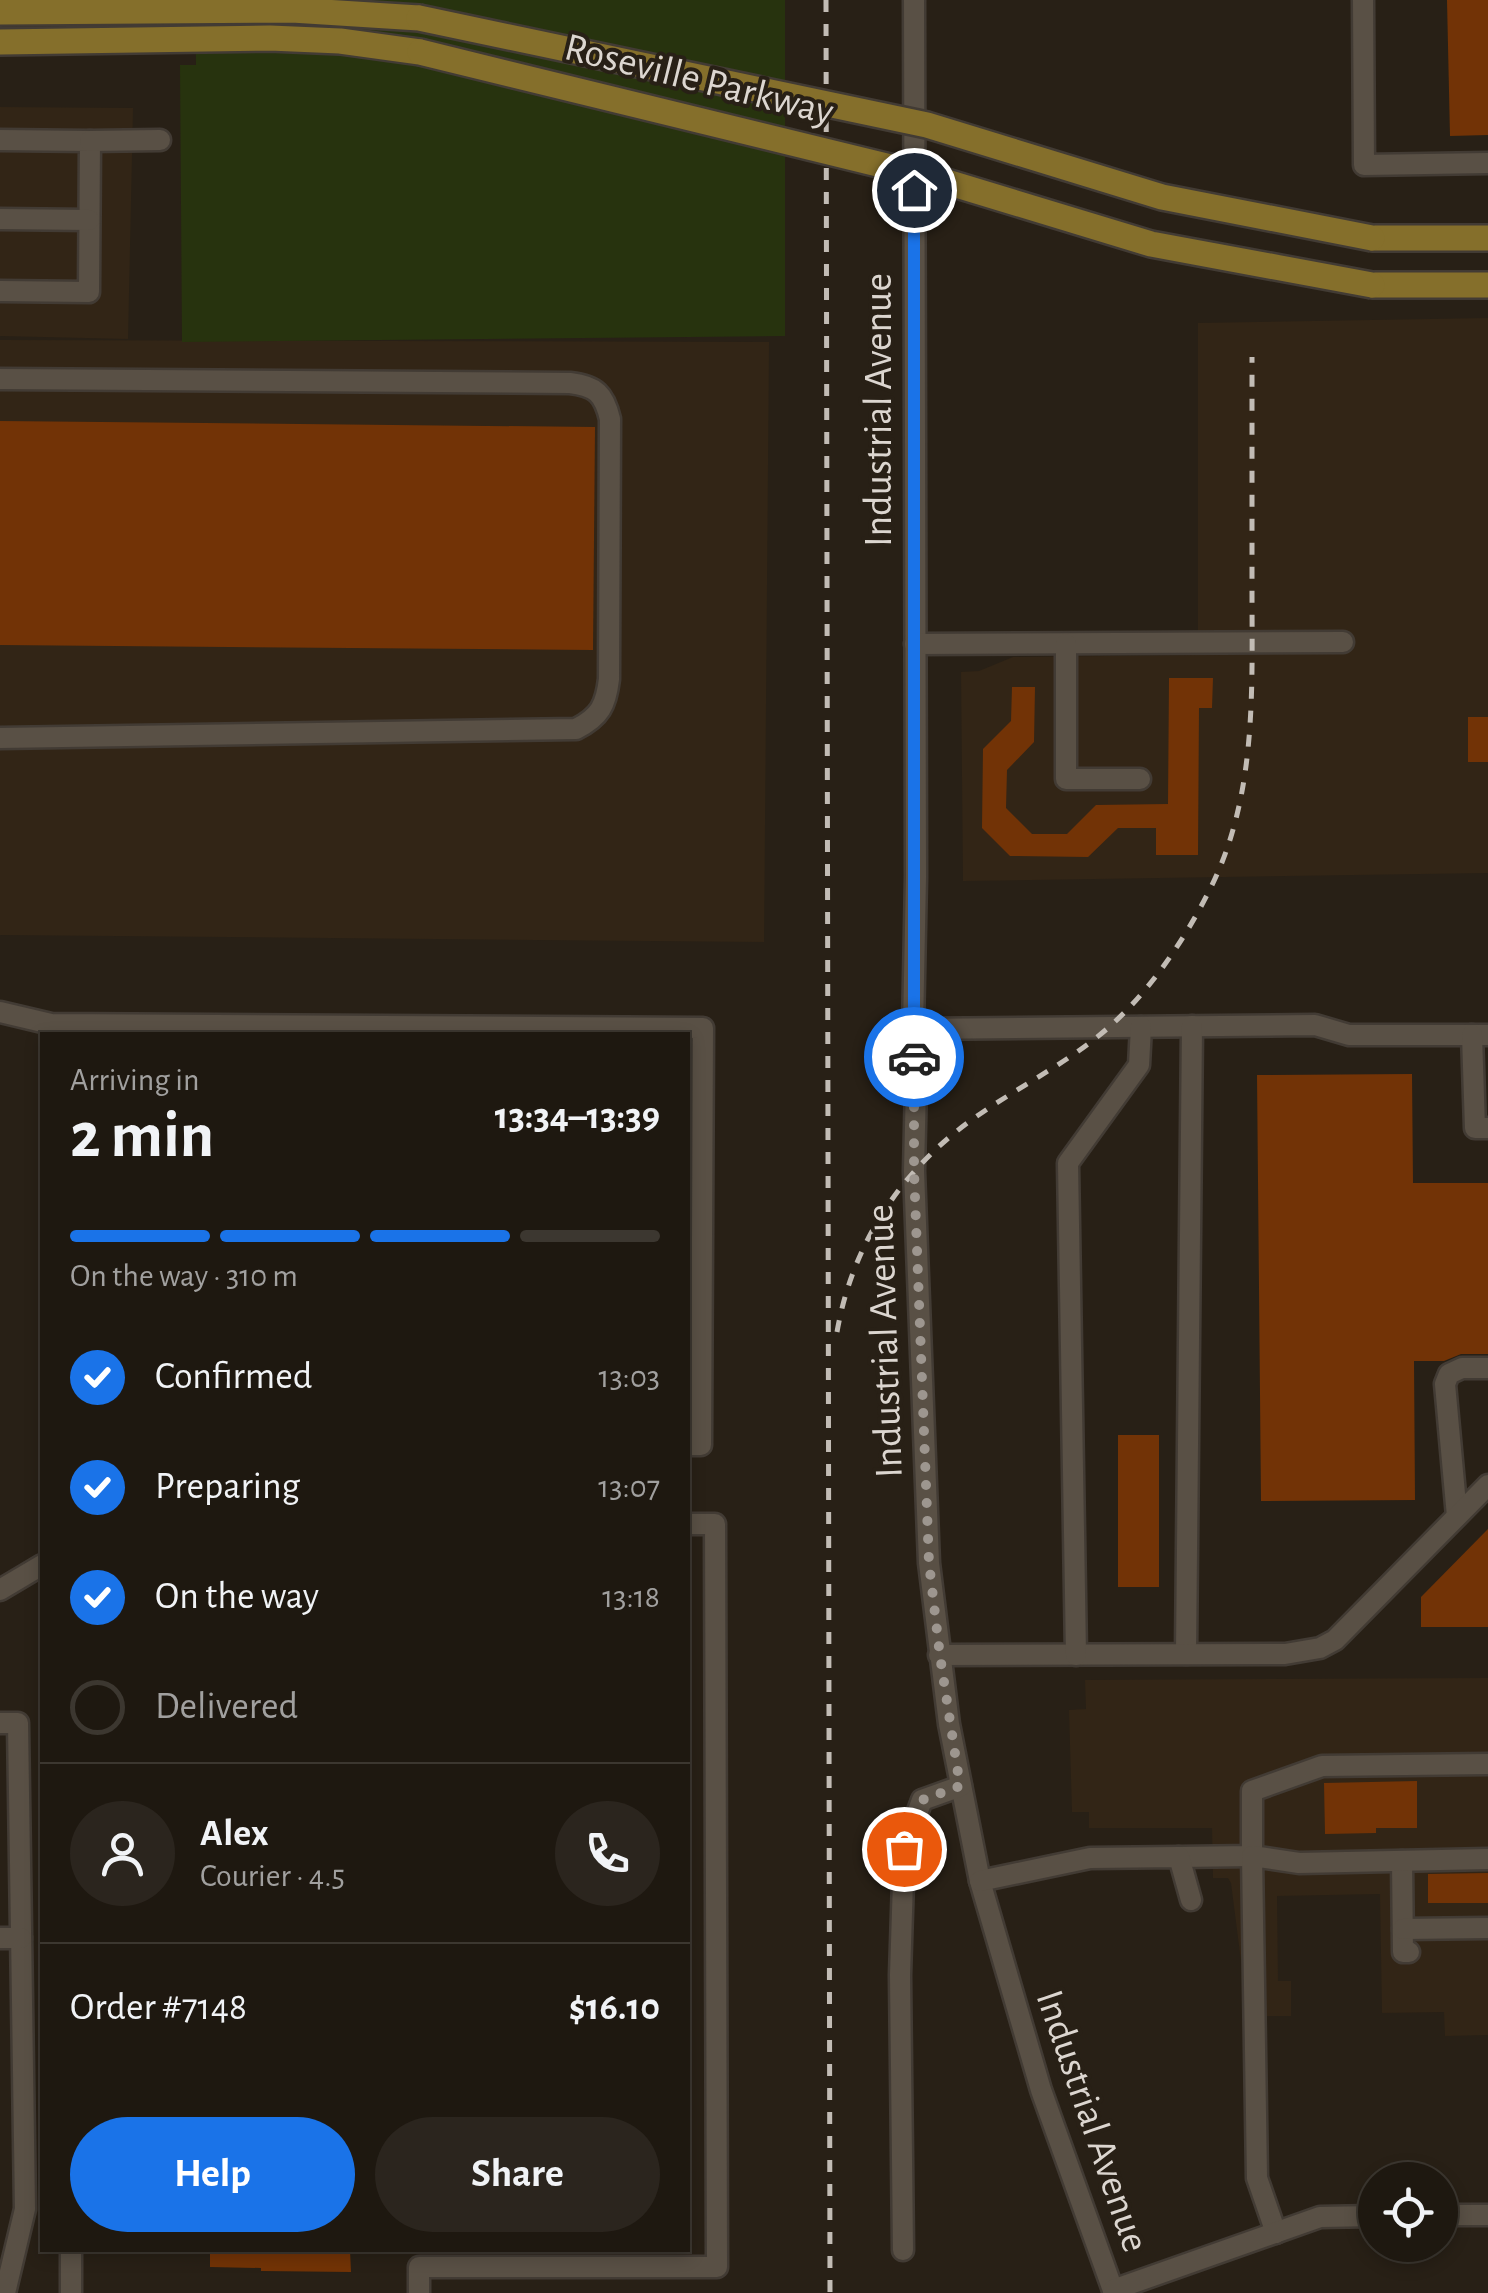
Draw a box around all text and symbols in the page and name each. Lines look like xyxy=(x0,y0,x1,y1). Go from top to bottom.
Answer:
street label: Roseville Parkway xyxy=(561,27,837,133)
pin xyxy=(872,148,957,233)
icon: home xyxy=(887,163,942,218)
street label: Industrial Avenue xyxy=(859,273,899,547)
courier xyxy=(864,1007,964,1107)
icon: car xyxy=(887,1030,942,1085)
text: Arriving in xyxy=(70,1064,199,1096)
text: 13:34–13:39 xyxy=(495,1098,660,1136)
text: 2 min xyxy=(70,1104,214,1169)
street label: Industrial Avenue xyxy=(860,1203,910,1479)
text: On the way · 310 m xyxy=(70,1260,298,1292)
icon: check xyxy=(70,1350,125,1405)
text: Confirmed xyxy=(155,1358,312,1396)
text: 13:03 xyxy=(598,1361,660,1393)
icon: check xyxy=(70,1460,125,1515)
text: Preparing xyxy=(155,1468,300,1506)
text: 13:07 xyxy=(598,1471,660,1503)
icon: check xyxy=(70,1570,125,1625)
text: On the way xyxy=(155,1578,319,1616)
text: 13:18 xyxy=(602,1581,660,1613)
text: Delivered xyxy=(155,1688,298,1726)
button: person xyxy=(70,1801,175,1906)
button: phone xyxy=(555,1801,660,1906)
pin xyxy=(862,1807,947,1892)
text: Alex xyxy=(200,1815,269,1853)
icon: bag xyxy=(877,1822,932,1877)
text: Courier · 4.5 xyxy=(200,1860,345,1892)
street label: Industrial Avenue xyxy=(1029,1985,1155,2257)
text: Order #7148 xyxy=(70,1989,247,2027)
text: $16.10 xyxy=(569,1989,660,2027)
button: Help xyxy=(70,2117,355,2232)
button: Share xyxy=(375,2117,660,2232)
map controls xyxy=(1358,2162,1458,2262)
button: locate xyxy=(1358,2162,1458,2262)

